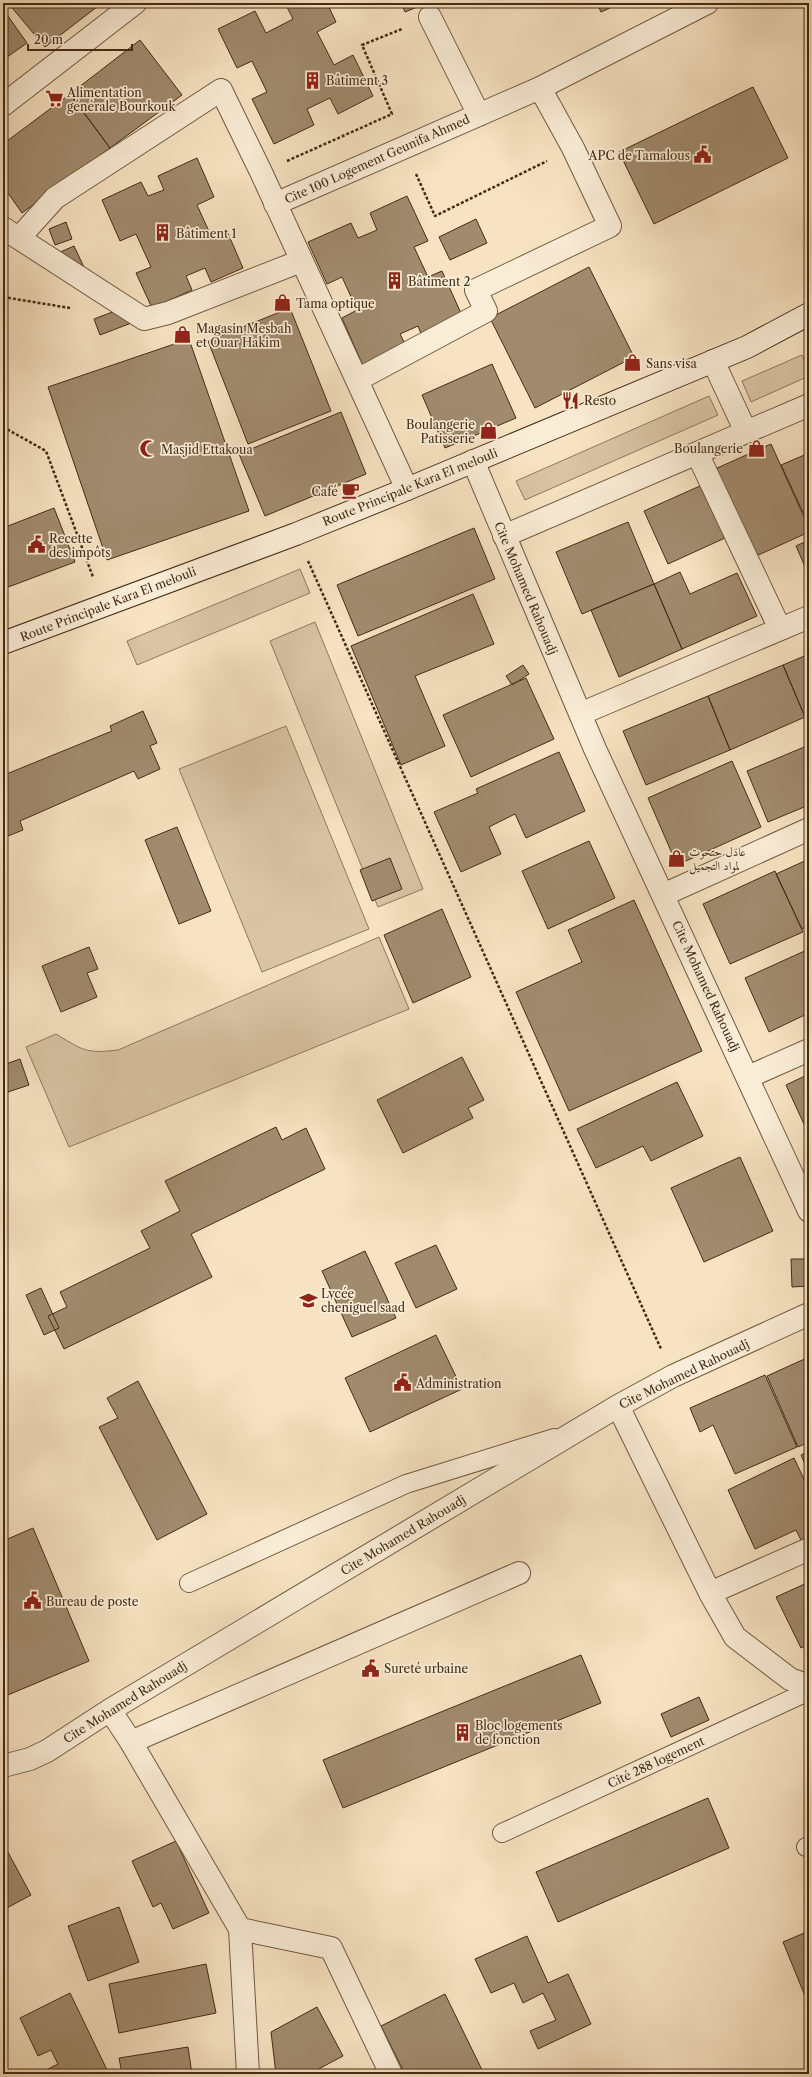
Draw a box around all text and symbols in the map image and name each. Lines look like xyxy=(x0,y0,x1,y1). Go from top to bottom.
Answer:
scale bar xyxy=(28,26,132,52)
text: 20 m xyxy=(34,32,63,47)
building icon: Bâtiment 3 xyxy=(303,70,323,90)
place label: Bâtiment 3 xyxy=(326,73,388,88)
place label: Alimentation générale Bourkouk xyxy=(66,85,176,114)
supermarket icon: Alimentation générale Bourkouk xyxy=(44,89,64,109)
street label: Cite 100 Logement Geunifa Ahmed xyxy=(282,111,473,207)
public building icon: APC de Tamalous xyxy=(693,145,713,165)
place label: APC de Tamalous xyxy=(588,148,690,163)
building icon: Bâtiment 1 xyxy=(153,223,173,243)
place label: Bâtiment 1 xyxy=(176,226,237,241)
building icon: Bâtiment 2 xyxy=(385,271,405,291)
place label: Bâtiment 2 xyxy=(408,274,470,289)
shop icon: Tama optique xyxy=(273,293,293,313)
place label: Tama optique xyxy=(296,296,375,311)
place label: Magasin Mesbah et Ouar Hakim xyxy=(196,321,292,350)
shop icon: Magasin Mesbah et Ouar Hakim xyxy=(173,325,193,345)
shop icon: Sans visa xyxy=(623,353,643,373)
place label: Sans visa xyxy=(646,356,697,371)
restaurant icon: Resto xyxy=(561,390,581,410)
place label: Resto xyxy=(584,393,616,408)
place label: Boulangerie Patisserie xyxy=(406,417,475,446)
shop icon: Boulangerie Patisserie xyxy=(478,421,498,441)
shop icon: Boulangerie xyxy=(746,438,766,458)
mosque icon: Masjid Ettakoua xyxy=(138,439,158,459)
place label: Boulangerie xyxy=(674,441,743,456)
place label: Masjid Ettakoua xyxy=(161,442,253,457)
street label: Route Principale Kara El melouli xyxy=(320,445,500,529)
cafe icon: Café xyxy=(341,481,361,501)
place label: Café xyxy=(312,484,338,499)
street label: Cite Mohamed Rahouadj xyxy=(491,519,561,657)
place label: Recette des impôts xyxy=(49,531,111,560)
public building icon: Recette des impôts xyxy=(26,535,46,555)
street label: Route Principale Kara El melouli xyxy=(18,563,198,645)
place label: عادل حتحوت لمواد التجميل xyxy=(689,844,746,875)
shop icon: عادل حتحوت لمواد التجميل xyxy=(666,848,686,868)
street label: Cite Mohamed Rahouadj xyxy=(669,918,743,1054)
place label: Lycée cheniguel saad xyxy=(321,1286,406,1315)
school or university icon: Lycée cheniguel saad xyxy=(298,1290,318,1310)
street label: Cite Mohamed Rahouadj xyxy=(616,1336,752,1412)
public building icon: Administration xyxy=(393,1373,413,1393)
place label: Administration xyxy=(415,1376,502,1391)
street label: Cite Mohamed Rahouadj xyxy=(338,1492,468,1578)
public building icon: Bureau de poste xyxy=(23,1591,43,1611)
place label: Bureau de poste xyxy=(46,1594,139,1609)
street label: Cite Mohamed Rahouadj xyxy=(60,1658,190,1746)
public building icon: Sureté urbaine xyxy=(361,1658,381,1678)
place label: Sureté urbaine xyxy=(384,1661,469,1676)
place label: Bloc logements de fonction xyxy=(475,1718,563,1747)
building icon: Bloc logements de fonction xyxy=(452,1722,472,1742)
street label: Cité 288 logement xyxy=(605,1733,707,1791)

